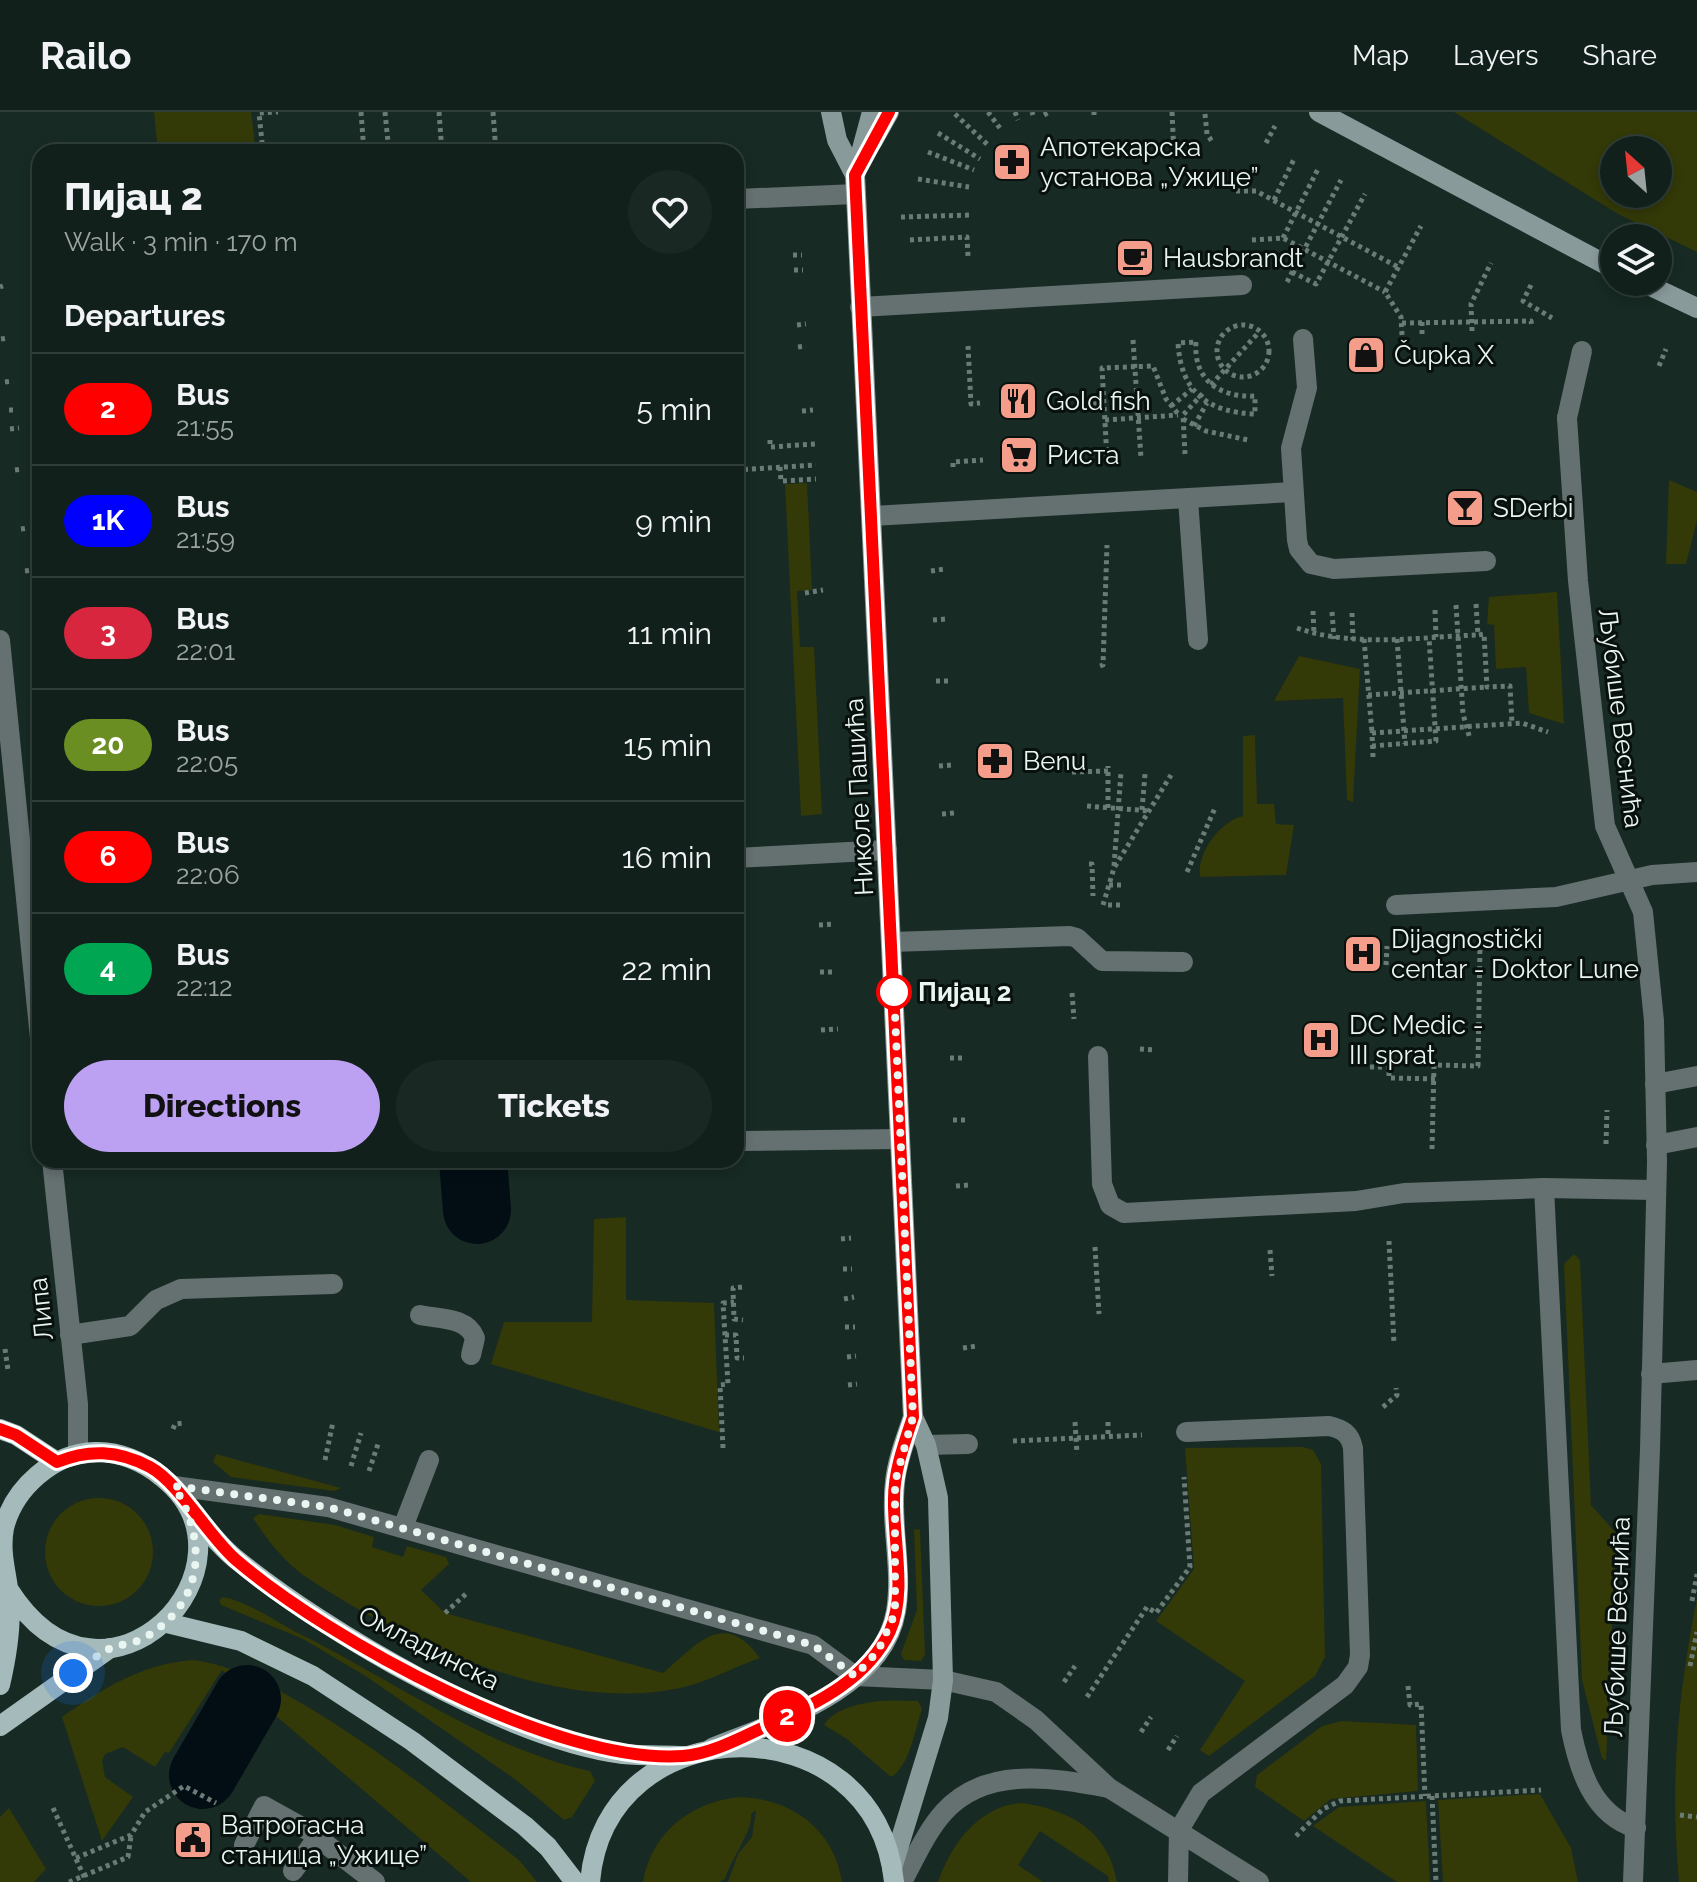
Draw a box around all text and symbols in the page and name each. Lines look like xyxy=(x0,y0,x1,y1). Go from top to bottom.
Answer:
text: Railo xyxy=(40,33,132,78)
text: Map xyxy=(1352,39,1409,72)
text: Layers xyxy=(1453,39,1539,72)
text: Share xyxy=(1583,39,1657,72)
place label: Апотекарска установа „Ужице” xyxy=(1040,132,1259,192)
north arrow xyxy=(1600,136,1672,208)
map controls xyxy=(1600,136,1672,296)
pharmacy icon: Апотекарска установа „Ужице” xyxy=(991,141,1033,183)
button: heart xyxy=(628,170,712,254)
text: Пијац 2 xyxy=(64,174,203,219)
button: layers xyxy=(1600,224,1672,296)
text: Walk · 3 min · 170 m xyxy=(64,227,298,257)
cafe icon: Hausbrandt xyxy=(1114,237,1156,279)
place label: Hausbrandt xyxy=(1163,243,1304,273)
text: Departures xyxy=(64,298,226,333)
shop icon: Čupka X xyxy=(1345,334,1387,376)
place label: Čupka X xyxy=(1394,339,1495,370)
text: Bus xyxy=(176,377,230,412)
restaurant icon: Gold fish xyxy=(997,380,1039,422)
place label: Gold fish xyxy=(1046,386,1151,416)
text: 2 xyxy=(100,392,116,425)
text: 5 min xyxy=(636,392,712,427)
text: 21:55 xyxy=(176,412,234,442)
supermarket icon: Риста xyxy=(998,434,1040,476)
place label: Риста xyxy=(1047,440,1119,470)
bar icon: SDerbi xyxy=(1444,487,1486,529)
text: Bus xyxy=(176,489,230,524)
place label: SDerbi xyxy=(1493,493,1573,523)
text: 1K xyxy=(92,504,124,537)
text: 9 min xyxy=(635,504,712,539)
text: 21:59 xyxy=(176,524,235,554)
text: Bus xyxy=(176,601,230,636)
street label: Љубише Веснића xyxy=(1593,606,1649,830)
text: 3 xyxy=(100,616,116,649)
text: 11 min xyxy=(627,616,712,651)
text: 22:01 xyxy=(176,636,235,666)
street label: Николе Пашића xyxy=(839,697,879,897)
text: Bus xyxy=(176,713,230,748)
text: 20 xyxy=(92,728,124,761)
text: 15 min xyxy=(624,728,712,763)
pharmacy icon: Benu xyxy=(974,740,1016,782)
place label: Benu xyxy=(1023,746,1086,776)
text: 22:05 xyxy=(176,748,238,778)
text: Bus xyxy=(176,825,230,860)
text: 6 xyxy=(100,840,117,873)
text: 16 min xyxy=(622,840,712,875)
text: 22:06 xyxy=(176,860,240,890)
place label: Dijagnostički centar - Doktor Lune xyxy=(1391,924,1639,984)
hospital icon: Dijagnostički centar - Doktor Lune xyxy=(1342,933,1384,975)
text: Bus xyxy=(176,937,230,972)
text: 4 xyxy=(100,952,116,985)
text: 22 min xyxy=(621,952,712,987)
text: 22:12 xyxy=(176,972,233,1002)
marker: Пијац 2 xyxy=(877,975,911,1009)
place label: Пијац 2 xyxy=(918,977,1011,1007)
place label: DC Medic - III sprat xyxy=(1349,1010,1484,1070)
hospital icon: DC Medic - III sprat xyxy=(1300,1019,1342,1061)
button: Directions xyxy=(64,1060,380,1152)
button: Tickets xyxy=(396,1060,712,1152)
street label: Липа xyxy=(23,1276,59,1342)
street label: Љубише Веснића xyxy=(1598,1516,1636,1738)
street label: Омладинска xyxy=(353,1600,505,1696)
your location xyxy=(53,1653,93,1693)
line badge: 2 xyxy=(761,1690,813,1742)
text: 2 xyxy=(779,1699,795,1732)
place label: Ватрогасна станица „Ужице” xyxy=(221,1810,427,1870)
public building icon: Ватрогасна станица „Ужице” xyxy=(172,1819,214,1861)

